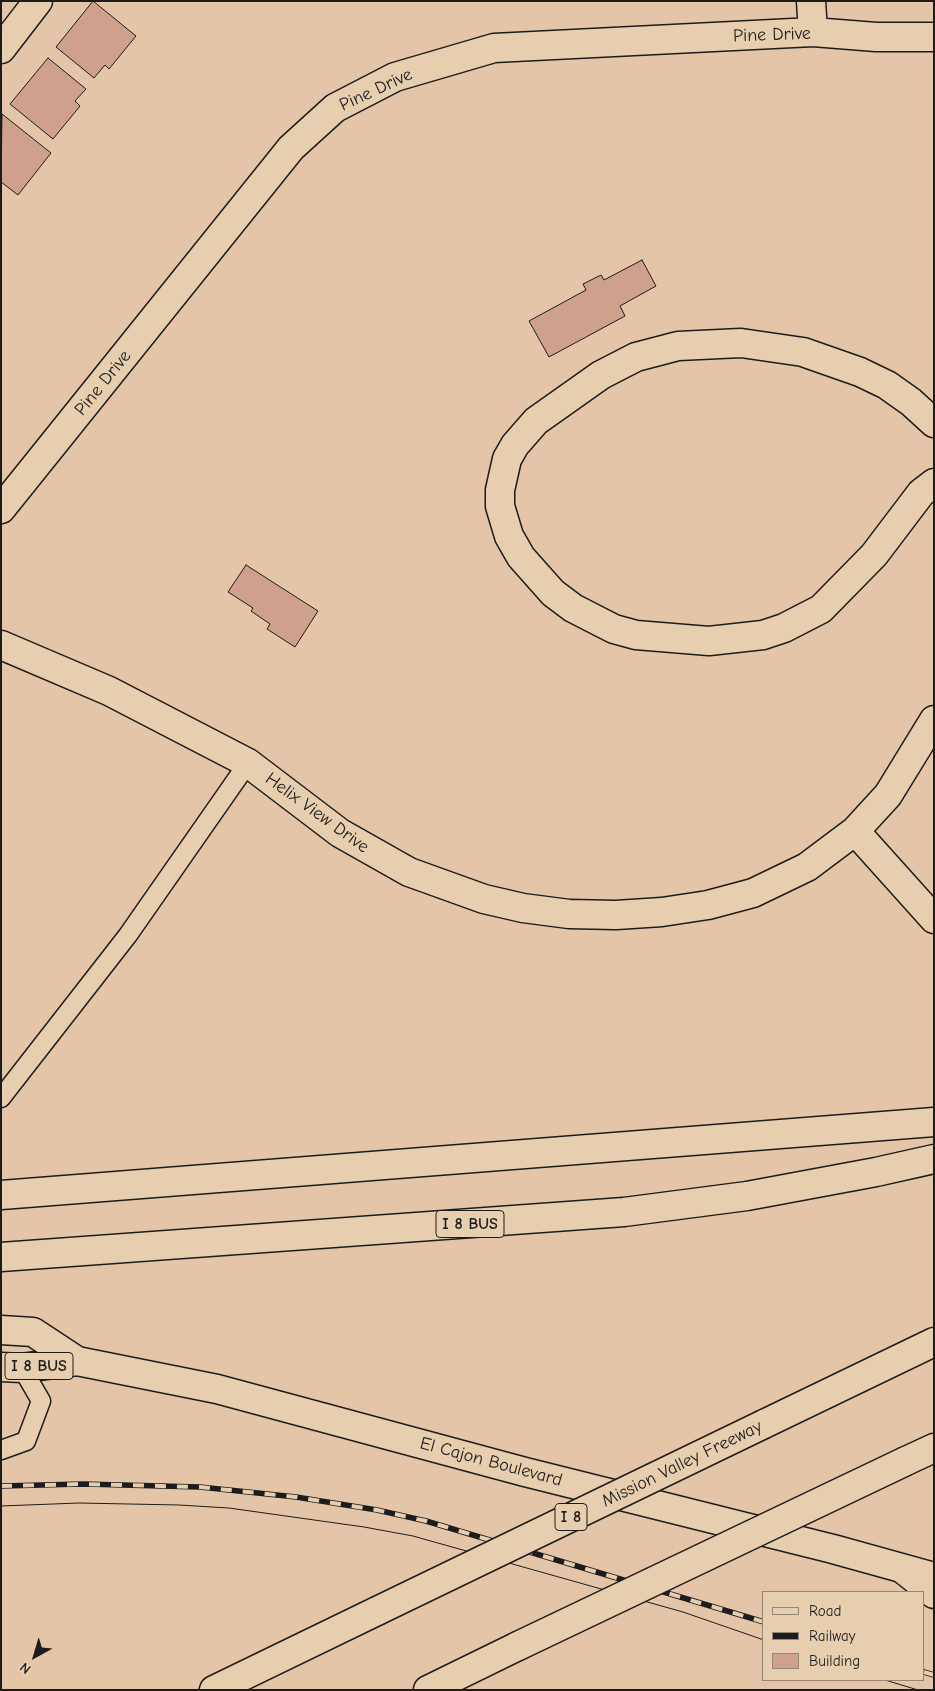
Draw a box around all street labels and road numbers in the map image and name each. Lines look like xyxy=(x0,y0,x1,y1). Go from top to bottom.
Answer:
street label: Pine Drive xyxy=(733,23,811,47)
street label: Pine Drive xyxy=(336,64,416,116)
street label: Pine Drive xyxy=(70,346,136,420)
street label: Helix View Drive xyxy=(261,768,373,858)
road number: I 8 BUS xyxy=(436,1210,504,1238)
road number: I 8 BUS xyxy=(5,1352,73,1380)
street label: Mission Valley Freeway xyxy=(598,1416,766,1512)
street label: El Cajon Boulevard xyxy=(418,1433,564,1491)
road number: I 8 xyxy=(555,1504,587,1530)

